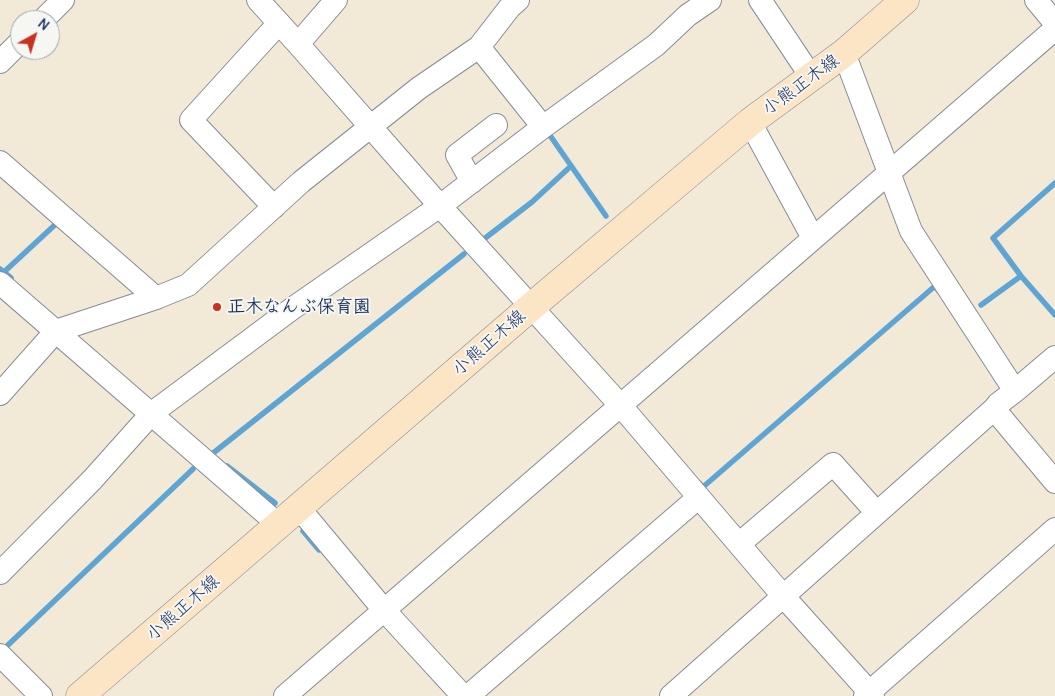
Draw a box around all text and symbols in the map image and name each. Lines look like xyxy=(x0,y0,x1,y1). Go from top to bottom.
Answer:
north arrow xyxy=(10,10,60,60)
text: N xyxy=(34,14,53,34)
street label: 小熊正木線 xyxy=(758,50,844,120)
place label: 正木なんぶ保育園 xyxy=(227,296,371,318)
marker: 正木なんぶ保育園 xyxy=(211,301,223,313)
street label: 小熊正木線 xyxy=(448,305,530,381)
street label: 小熊正木線 xyxy=(142,570,224,646)

